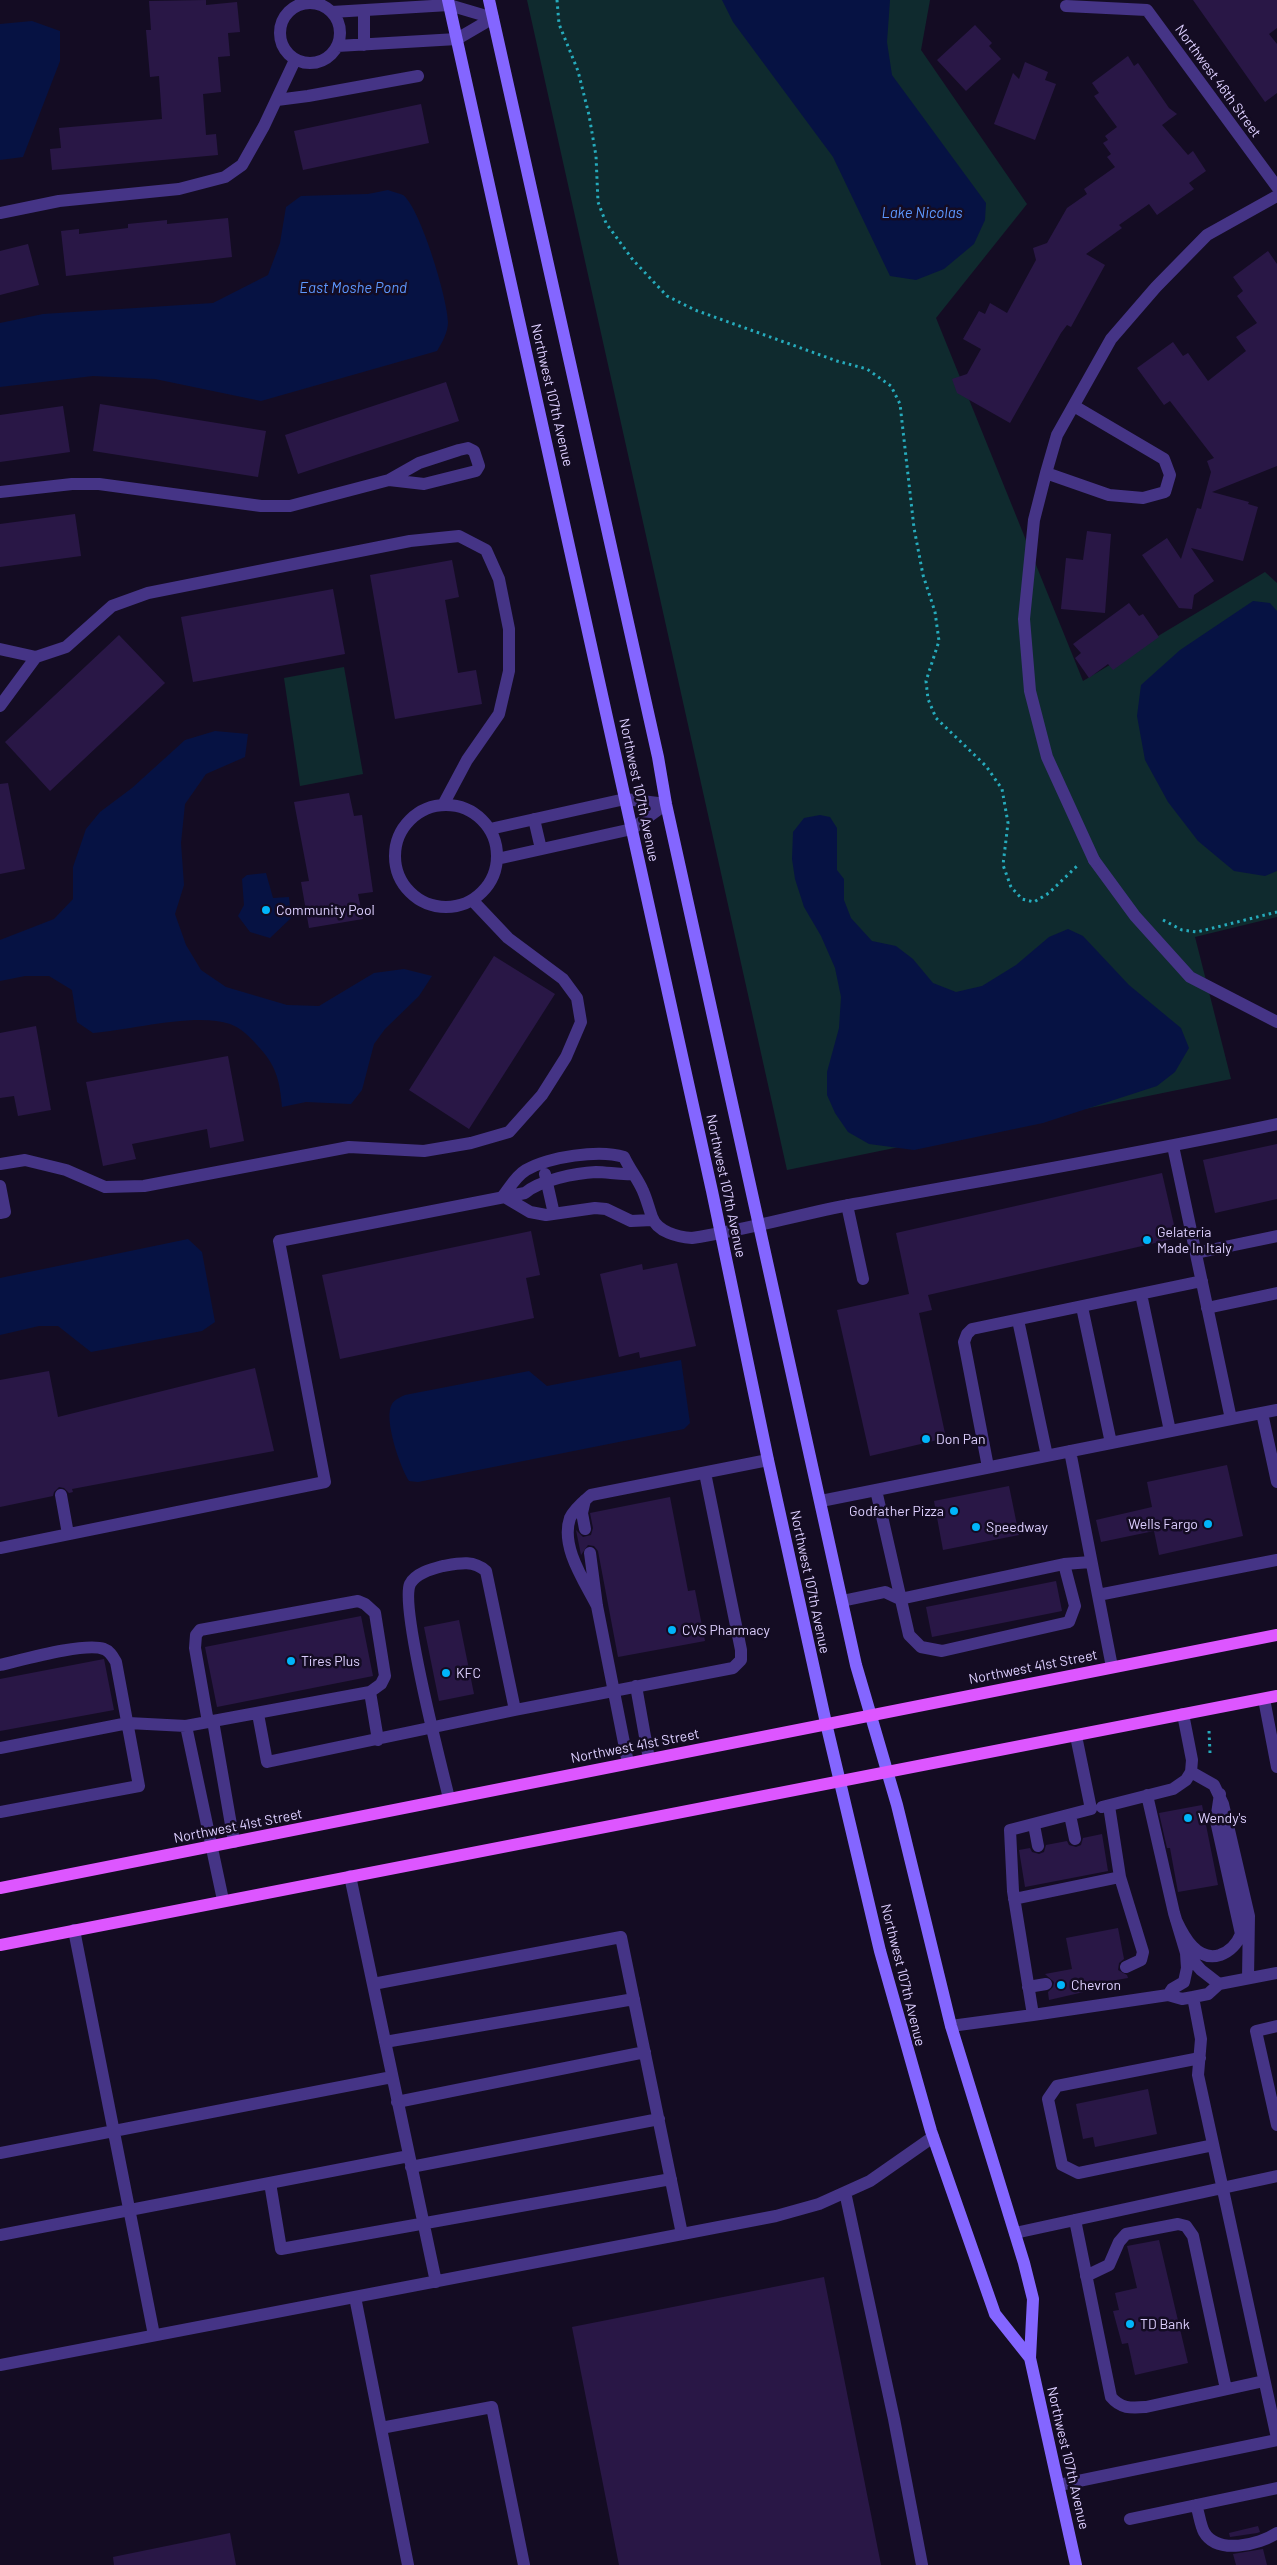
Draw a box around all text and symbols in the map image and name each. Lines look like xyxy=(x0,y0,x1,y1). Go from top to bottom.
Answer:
street label: Northwest 46th Street xyxy=(1171,21,1265,141)
water label: Lake Nicolas xyxy=(881,204,963,222)
water label: East Moshe Pond xyxy=(299,279,407,297)
street label: Northwest 107th Avenue xyxy=(527,322,577,468)
street label: Northwest 107th Avenue xyxy=(616,717,662,863)
place label: Community Pool xyxy=(276,902,375,918)
marker: Community Pool xyxy=(260,904,272,916)
street label: Northwest 107th Avenue xyxy=(703,1113,749,1259)
place label: Gelateria Made In Italy xyxy=(1157,1224,1232,1256)
marker: Gelateria Made In Italy xyxy=(1141,1234,1153,1246)
place label: Don Pan xyxy=(936,1431,986,1447)
marker: Don Pan xyxy=(920,1433,932,1445)
place label: Godfather Pizza xyxy=(849,1503,944,1519)
marker: Godfather Pizza xyxy=(948,1505,960,1517)
street label: Northwest 107th Avenue xyxy=(787,1509,833,1655)
place label: Wells Fargo xyxy=(1128,1516,1198,1532)
marker: Wells Fargo xyxy=(1202,1518,1214,1530)
place label: Speedway xyxy=(986,1519,1048,1535)
marker: Speedway xyxy=(970,1521,982,1533)
place label: CVS Pharmacy xyxy=(682,1622,770,1638)
marker: CVS Pharmacy xyxy=(666,1624,678,1636)
street label: Northwest 41st Street xyxy=(967,1646,1099,1688)
place label: Tires Plus xyxy=(301,1653,360,1669)
marker: Tires Plus xyxy=(285,1655,297,1667)
place label: KFC xyxy=(456,1665,481,1681)
marker: KFC xyxy=(440,1667,452,1679)
street label: Northwest 41st Street xyxy=(569,1725,701,1767)
street label: Northwest 41st Street xyxy=(172,1805,304,1847)
place label: Wendy's xyxy=(1198,1810,1247,1826)
marker: Wendy's xyxy=(1182,1812,1194,1824)
street label: Northwest 107th Avenue xyxy=(877,1902,929,2048)
place label: Chevron xyxy=(1071,1977,1121,1993)
marker: Chevron xyxy=(1055,1979,1067,1991)
place label: TD Bank xyxy=(1140,2316,1190,2332)
marker: TD Bank xyxy=(1124,2318,1136,2330)
street label: Northwest 107th Avenue xyxy=(1043,2385,1093,2531)

